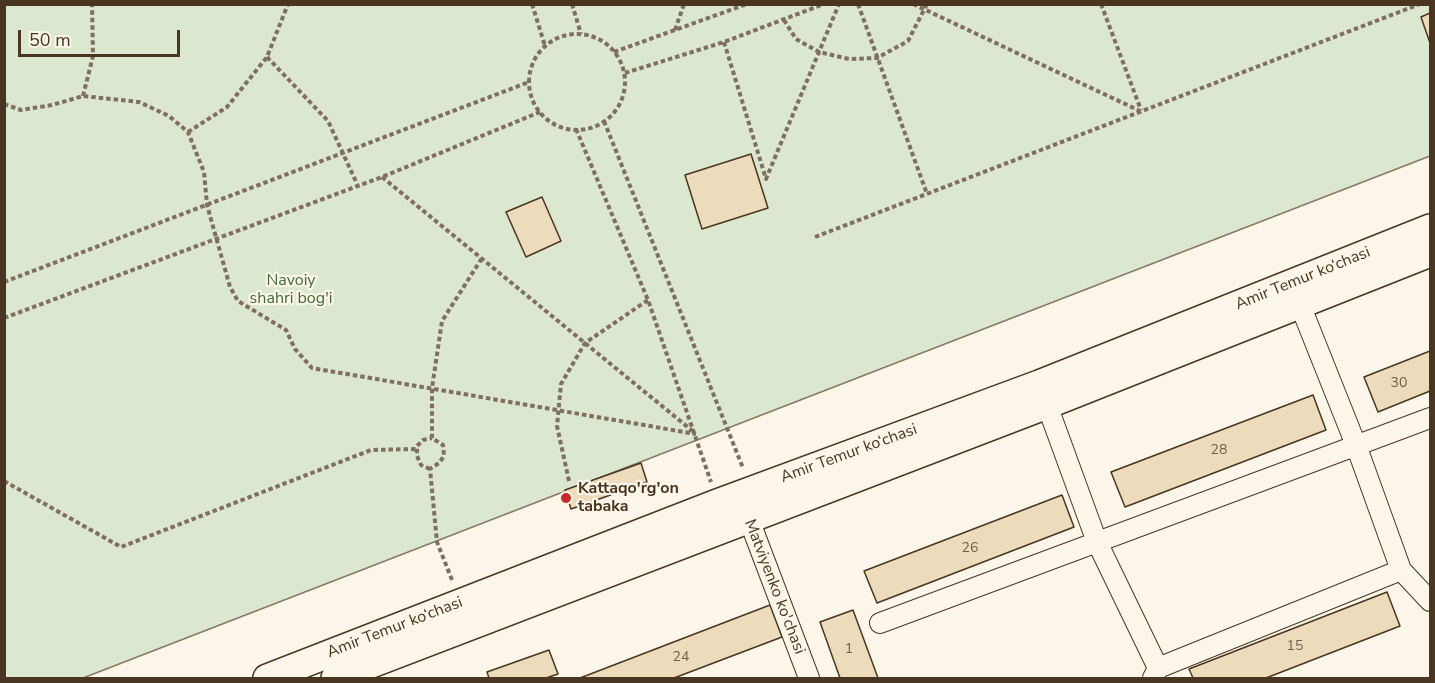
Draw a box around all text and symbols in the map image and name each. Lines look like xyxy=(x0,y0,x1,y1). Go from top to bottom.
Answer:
scale bar xyxy=(21,18,183,56)
text: 50 m xyxy=(29,28,71,52)
street label: Amir Temur ko‘chasi xyxy=(1233,243,1373,315)
park label: Navoiy shahri bog'i xyxy=(250,271,332,309)
house number: 30 xyxy=(1391,376,1407,392)
street label: Amir Temur ko‘chasi xyxy=(778,420,920,488)
house number: 28 xyxy=(1211,443,1227,459)
place label: Kattaqo'rg'on tabaka xyxy=(578,479,679,517)
marker: Kattaqo'rg'on tabaka xyxy=(559,491,573,505)
street label: Matviyenko ko'chasi xyxy=(739,517,809,657)
house number: 26 xyxy=(962,541,978,557)
street label: Amir Temur ko‘chasi xyxy=(324,593,466,663)
house number: 15 xyxy=(1287,639,1303,655)
house number: 1 xyxy=(845,642,853,658)
house number: 24 xyxy=(673,650,689,666)

